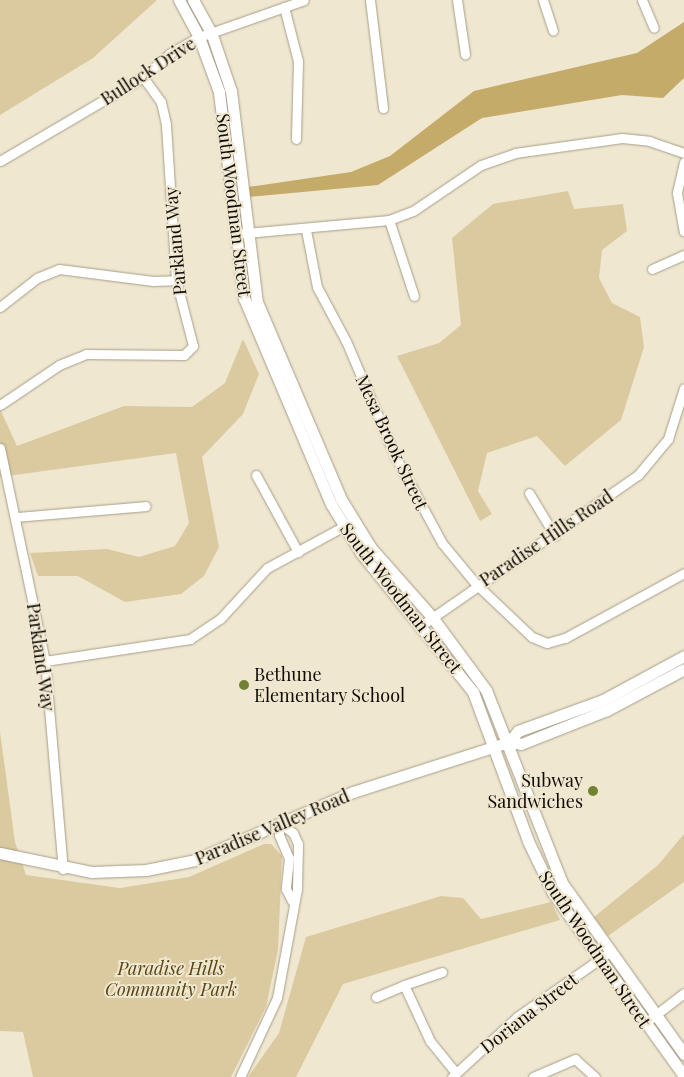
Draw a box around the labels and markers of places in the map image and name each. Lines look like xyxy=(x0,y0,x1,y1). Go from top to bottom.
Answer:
place label: Bethune Elementary School xyxy=(254,664,406,706)
marker: Bethune Elementary School xyxy=(238,679,250,691)
place label: Subway Sandwiches xyxy=(487,770,583,812)
marker: Subway Sandwiches xyxy=(587,785,599,797)

